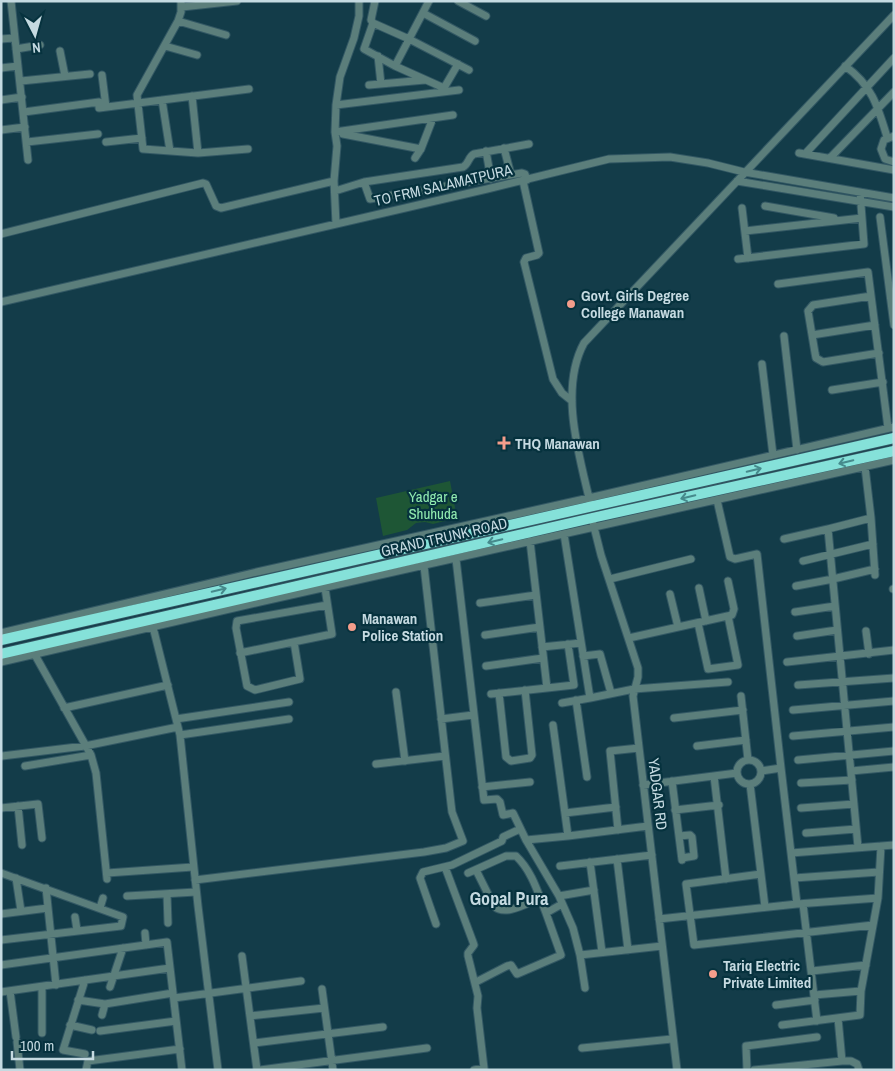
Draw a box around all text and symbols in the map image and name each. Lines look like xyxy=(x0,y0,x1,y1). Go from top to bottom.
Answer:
north arrow xyxy=(10,10,60,60)
text: N xyxy=(31,39,41,57)
street label: TO FRM SALAMATPURA xyxy=(372,159,515,211)
place label: Govt. Girls Degree College Manawan xyxy=(581,285,689,323)
marker: Govt. Girls Degree College Manawan xyxy=(565,298,577,310)
place label: THQ Manawan xyxy=(515,433,600,454)
marker: THQ Manawan xyxy=(497,436,511,450)
one-way arrow xyxy=(839,457,855,467)
one-way arrow xyxy=(745,465,761,474)
park label: Yadgar e Shuhuda xyxy=(408,486,458,524)
one-way arrow xyxy=(680,493,696,502)
street label: GRAND TRUNK ROAD xyxy=(379,512,509,562)
one-way arrow xyxy=(487,537,503,546)
one-way arrow xyxy=(211,585,227,595)
place label: Manawan Police Station xyxy=(362,608,443,646)
marker: Manawan Police Station xyxy=(346,621,358,633)
street label: YADGAR RD xyxy=(643,757,673,831)
district label: Gopal Pura xyxy=(470,886,549,911)
place label: Tariq Electric Private Limited xyxy=(723,955,811,993)
marker: Tariq Electric Private Limited xyxy=(707,968,719,980)
scale bar xyxy=(12,1028,94,1060)
text: 100 m xyxy=(20,1035,54,1056)

